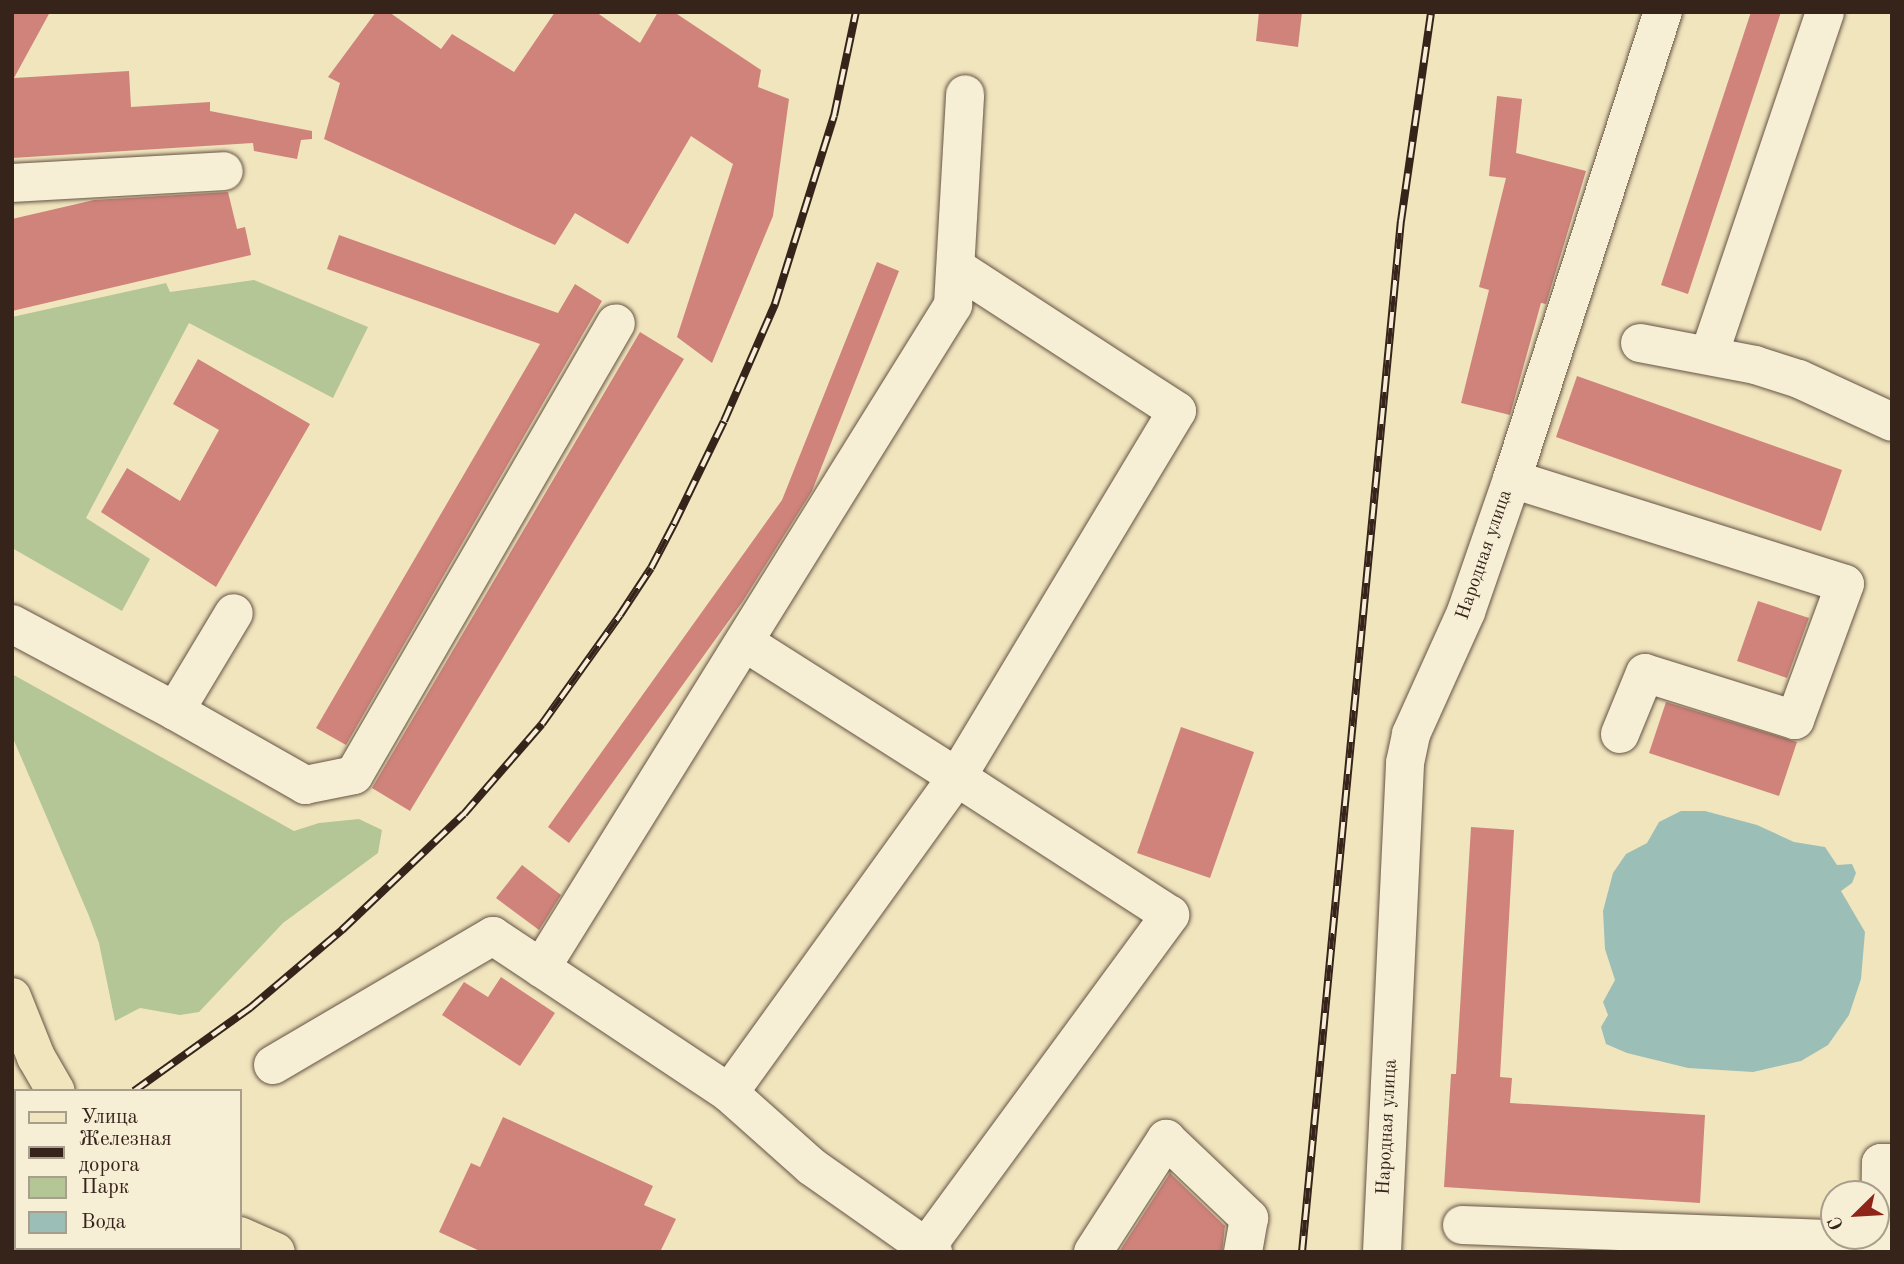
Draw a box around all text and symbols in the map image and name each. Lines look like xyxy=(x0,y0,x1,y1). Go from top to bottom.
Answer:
street label: Народная улица xyxy=(1452,487,1518,623)
street label: Народная улица xyxy=(1373,1058,1403,1196)
legend xyxy=(14,1089,242,1250)
text: Улица xyxy=(81,1107,138,1128)
text: Железная дорога xyxy=(79,1129,172,1176)
text: Парк xyxy=(81,1177,129,1198)
north arrow xyxy=(1820,1180,1890,1250)
text: Вода xyxy=(81,1212,126,1233)
text: С xyxy=(1826,1213,1848,1233)

